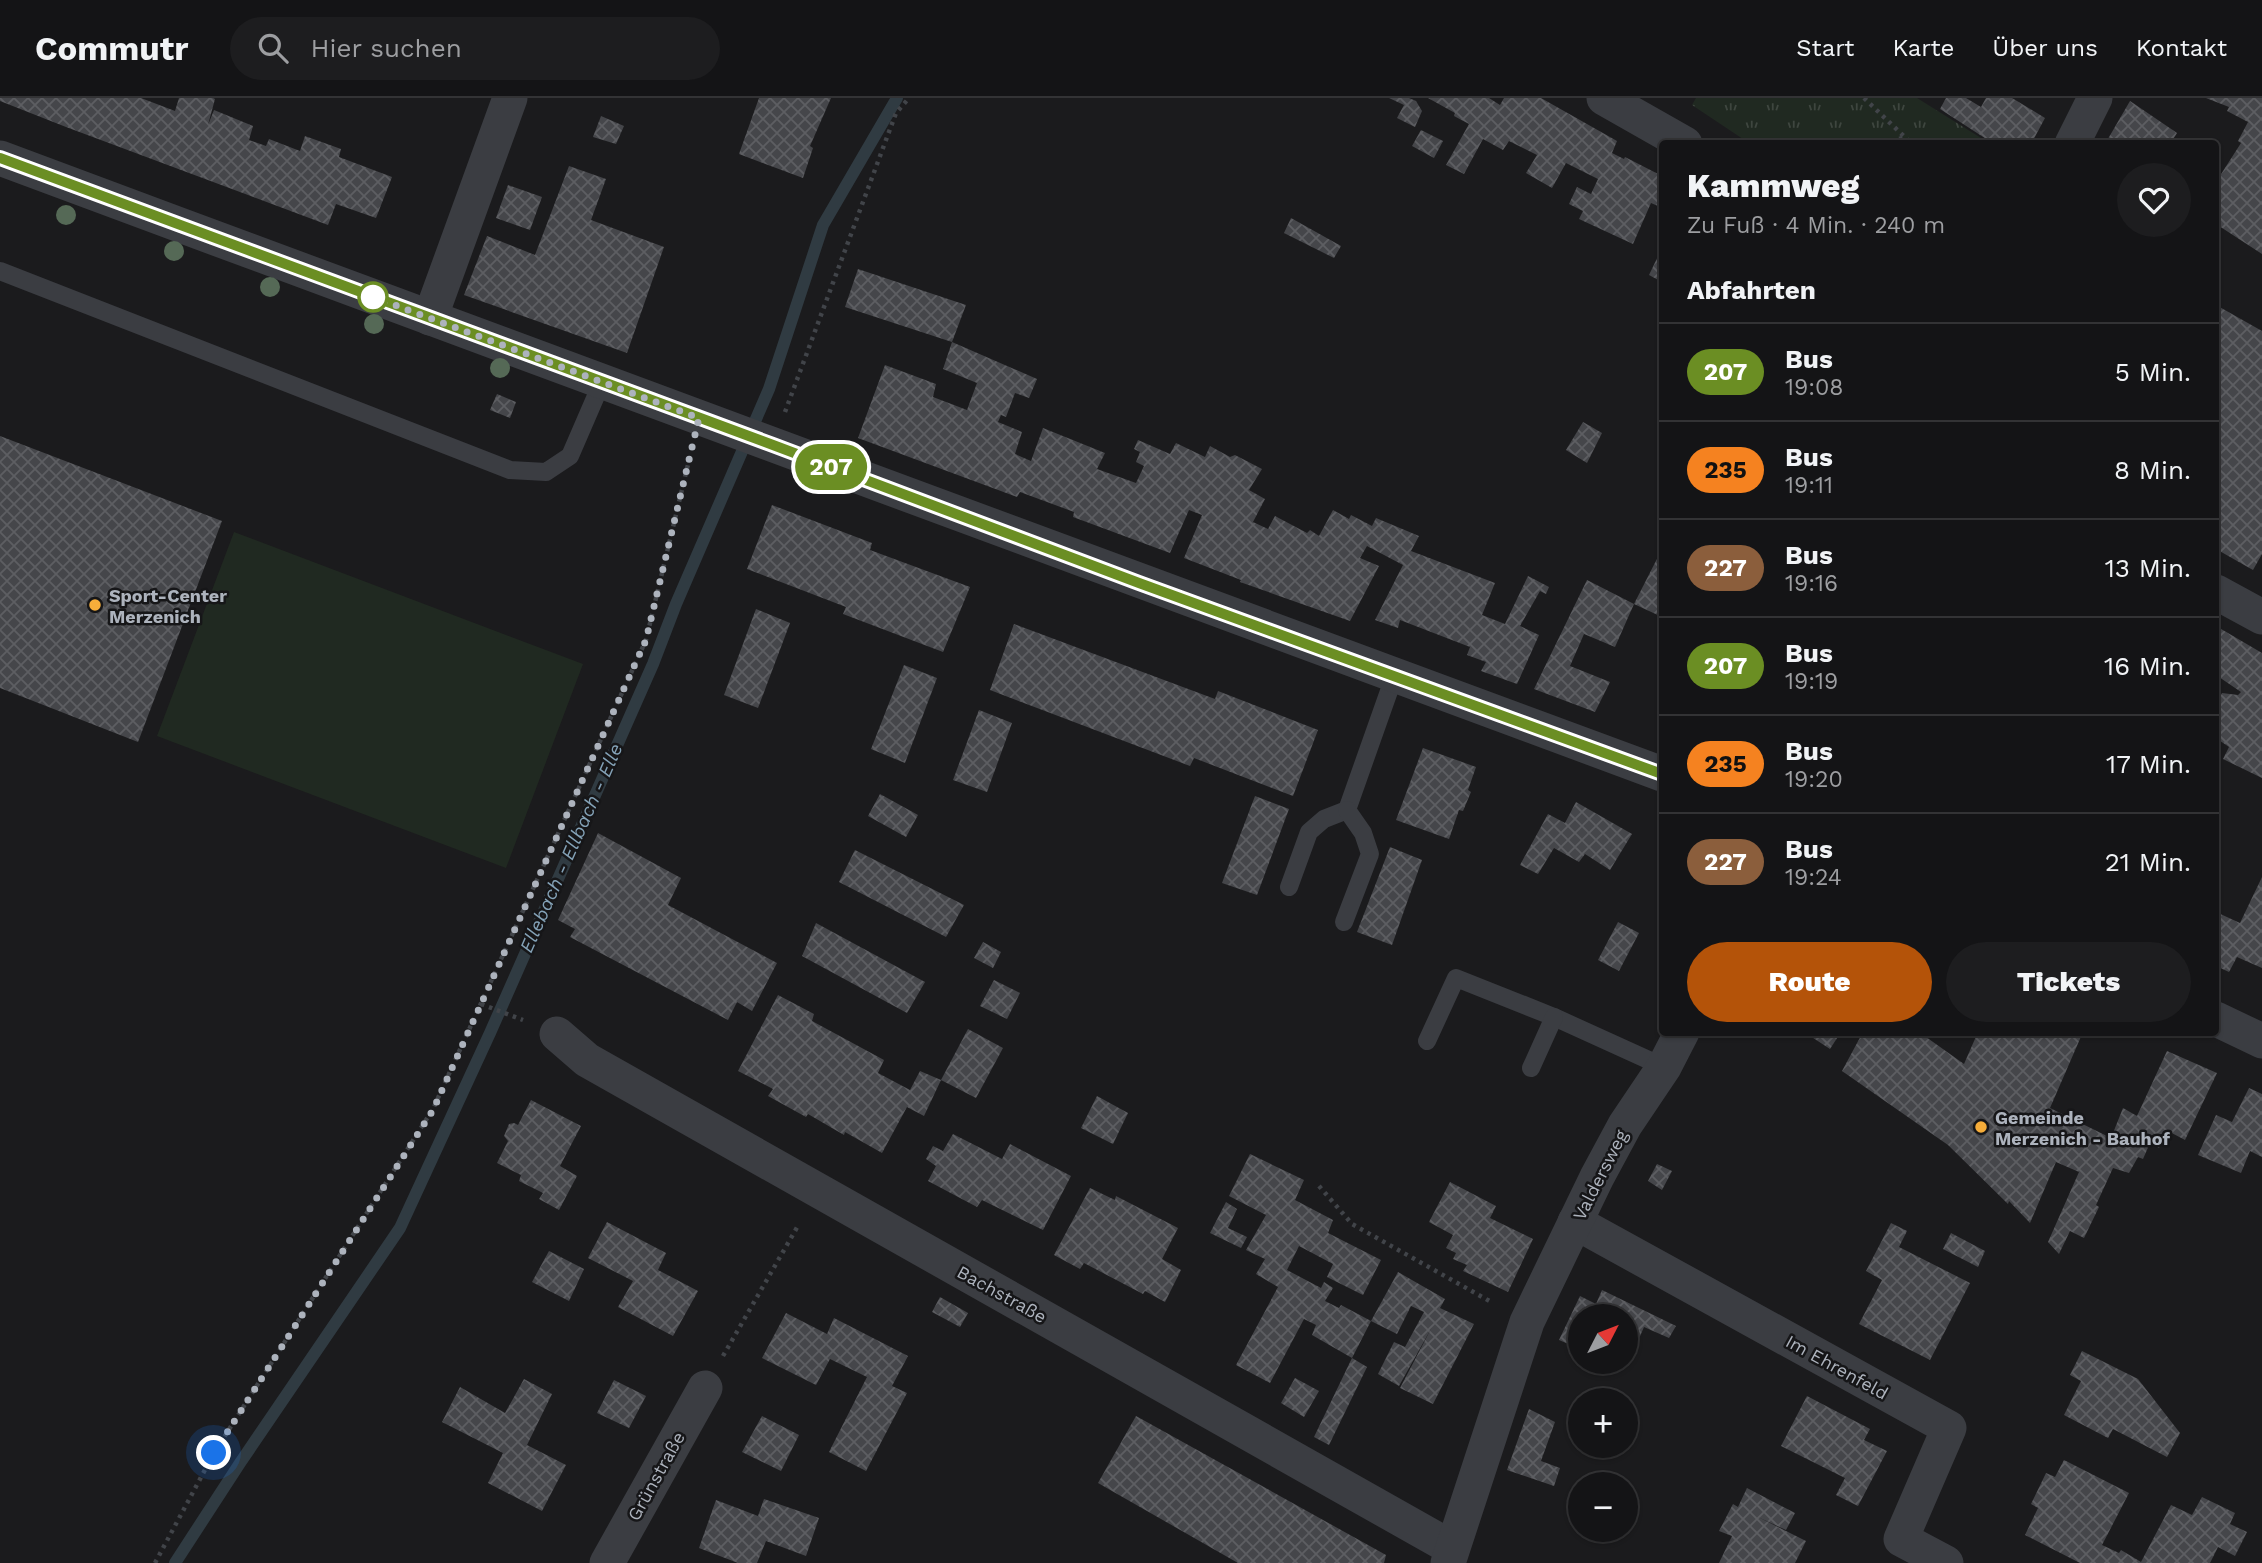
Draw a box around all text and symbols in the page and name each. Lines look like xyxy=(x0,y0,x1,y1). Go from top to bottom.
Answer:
search box xyxy=(230,17,720,80)
text: Commutr xyxy=(35,29,188,68)
icon: search xyxy=(254,29,292,67)
text: Hier suchen xyxy=(310,33,462,63)
text: Start xyxy=(1796,34,1854,62)
text: Karte xyxy=(1892,34,1954,62)
text: Über uns xyxy=(1992,34,2098,62)
text: Kontakt xyxy=(2136,34,2227,62)
button: heart xyxy=(2117,163,2191,237)
text: Kammweg xyxy=(1687,166,1859,205)
text: Zu Fuß · 4 Min. · 240 m xyxy=(1687,212,1945,239)
text: Abfahrten xyxy=(1687,275,1816,305)
unlabelled marker xyxy=(358,282,388,312)
text: Bus xyxy=(1785,344,1833,374)
text: 5 Min. xyxy=(2115,357,2191,387)
text: 207 xyxy=(1704,358,1747,386)
text: 19:08 xyxy=(1785,374,1843,401)
text: Bus xyxy=(1785,442,1833,472)
line badge: 207 xyxy=(791,444,871,490)
text: 207 xyxy=(809,453,853,481)
text: 8 Min. xyxy=(2114,455,2191,485)
text: 235 xyxy=(1704,456,1747,484)
text: 19:11 xyxy=(1785,472,1833,499)
text: Bus xyxy=(1785,540,1833,570)
text: 13 Min. xyxy=(2105,553,2191,583)
text: 227 xyxy=(1704,554,1747,582)
text: 19:16 xyxy=(1785,570,1838,597)
place label: Sport-Center Merzenich xyxy=(109,585,227,627)
marker: Sport-Center Merzenich xyxy=(87,597,103,613)
text: Bus xyxy=(1785,638,1833,668)
text: 16 Min. xyxy=(2104,651,2191,681)
text: 207 xyxy=(1704,652,1747,680)
text: 19:19 xyxy=(1785,668,1838,695)
text: Bus xyxy=(1785,736,1833,766)
water label: Ellebach - Ellbach - Elle xyxy=(514,740,628,956)
text: 17 Min. xyxy=(2106,749,2191,779)
text: 235 xyxy=(1704,750,1747,778)
text: 19:20 xyxy=(1785,766,1843,793)
text: Bus xyxy=(1785,834,1833,864)
text: 21 Min. xyxy=(2105,847,2191,877)
text: 227 xyxy=(1704,848,1747,876)
text: 19:24 xyxy=(1785,864,1842,891)
button: Route xyxy=(1687,942,1932,1022)
button: Tickets xyxy=(1946,942,2191,1022)
place label: Gemeinde Merzenich - Bauhof xyxy=(1995,1107,2170,1149)
marker: Gemeinde Merzenich - Bauhof xyxy=(1973,1119,1989,1135)
street label: Valdersweg xyxy=(1568,1126,1632,1224)
street label: Bachstraße xyxy=(954,1261,1050,1327)
north arrow xyxy=(1568,1304,1638,1374)
map controls xyxy=(1568,1304,1638,1542)
street label: Im Ehrenfeld xyxy=(1782,1330,1892,1404)
button: + xyxy=(1568,1388,1638,1458)
street label: Grünstraße xyxy=(623,1428,689,1524)
your location xyxy=(196,1435,231,1470)
button: − xyxy=(1568,1472,1638,1542)

